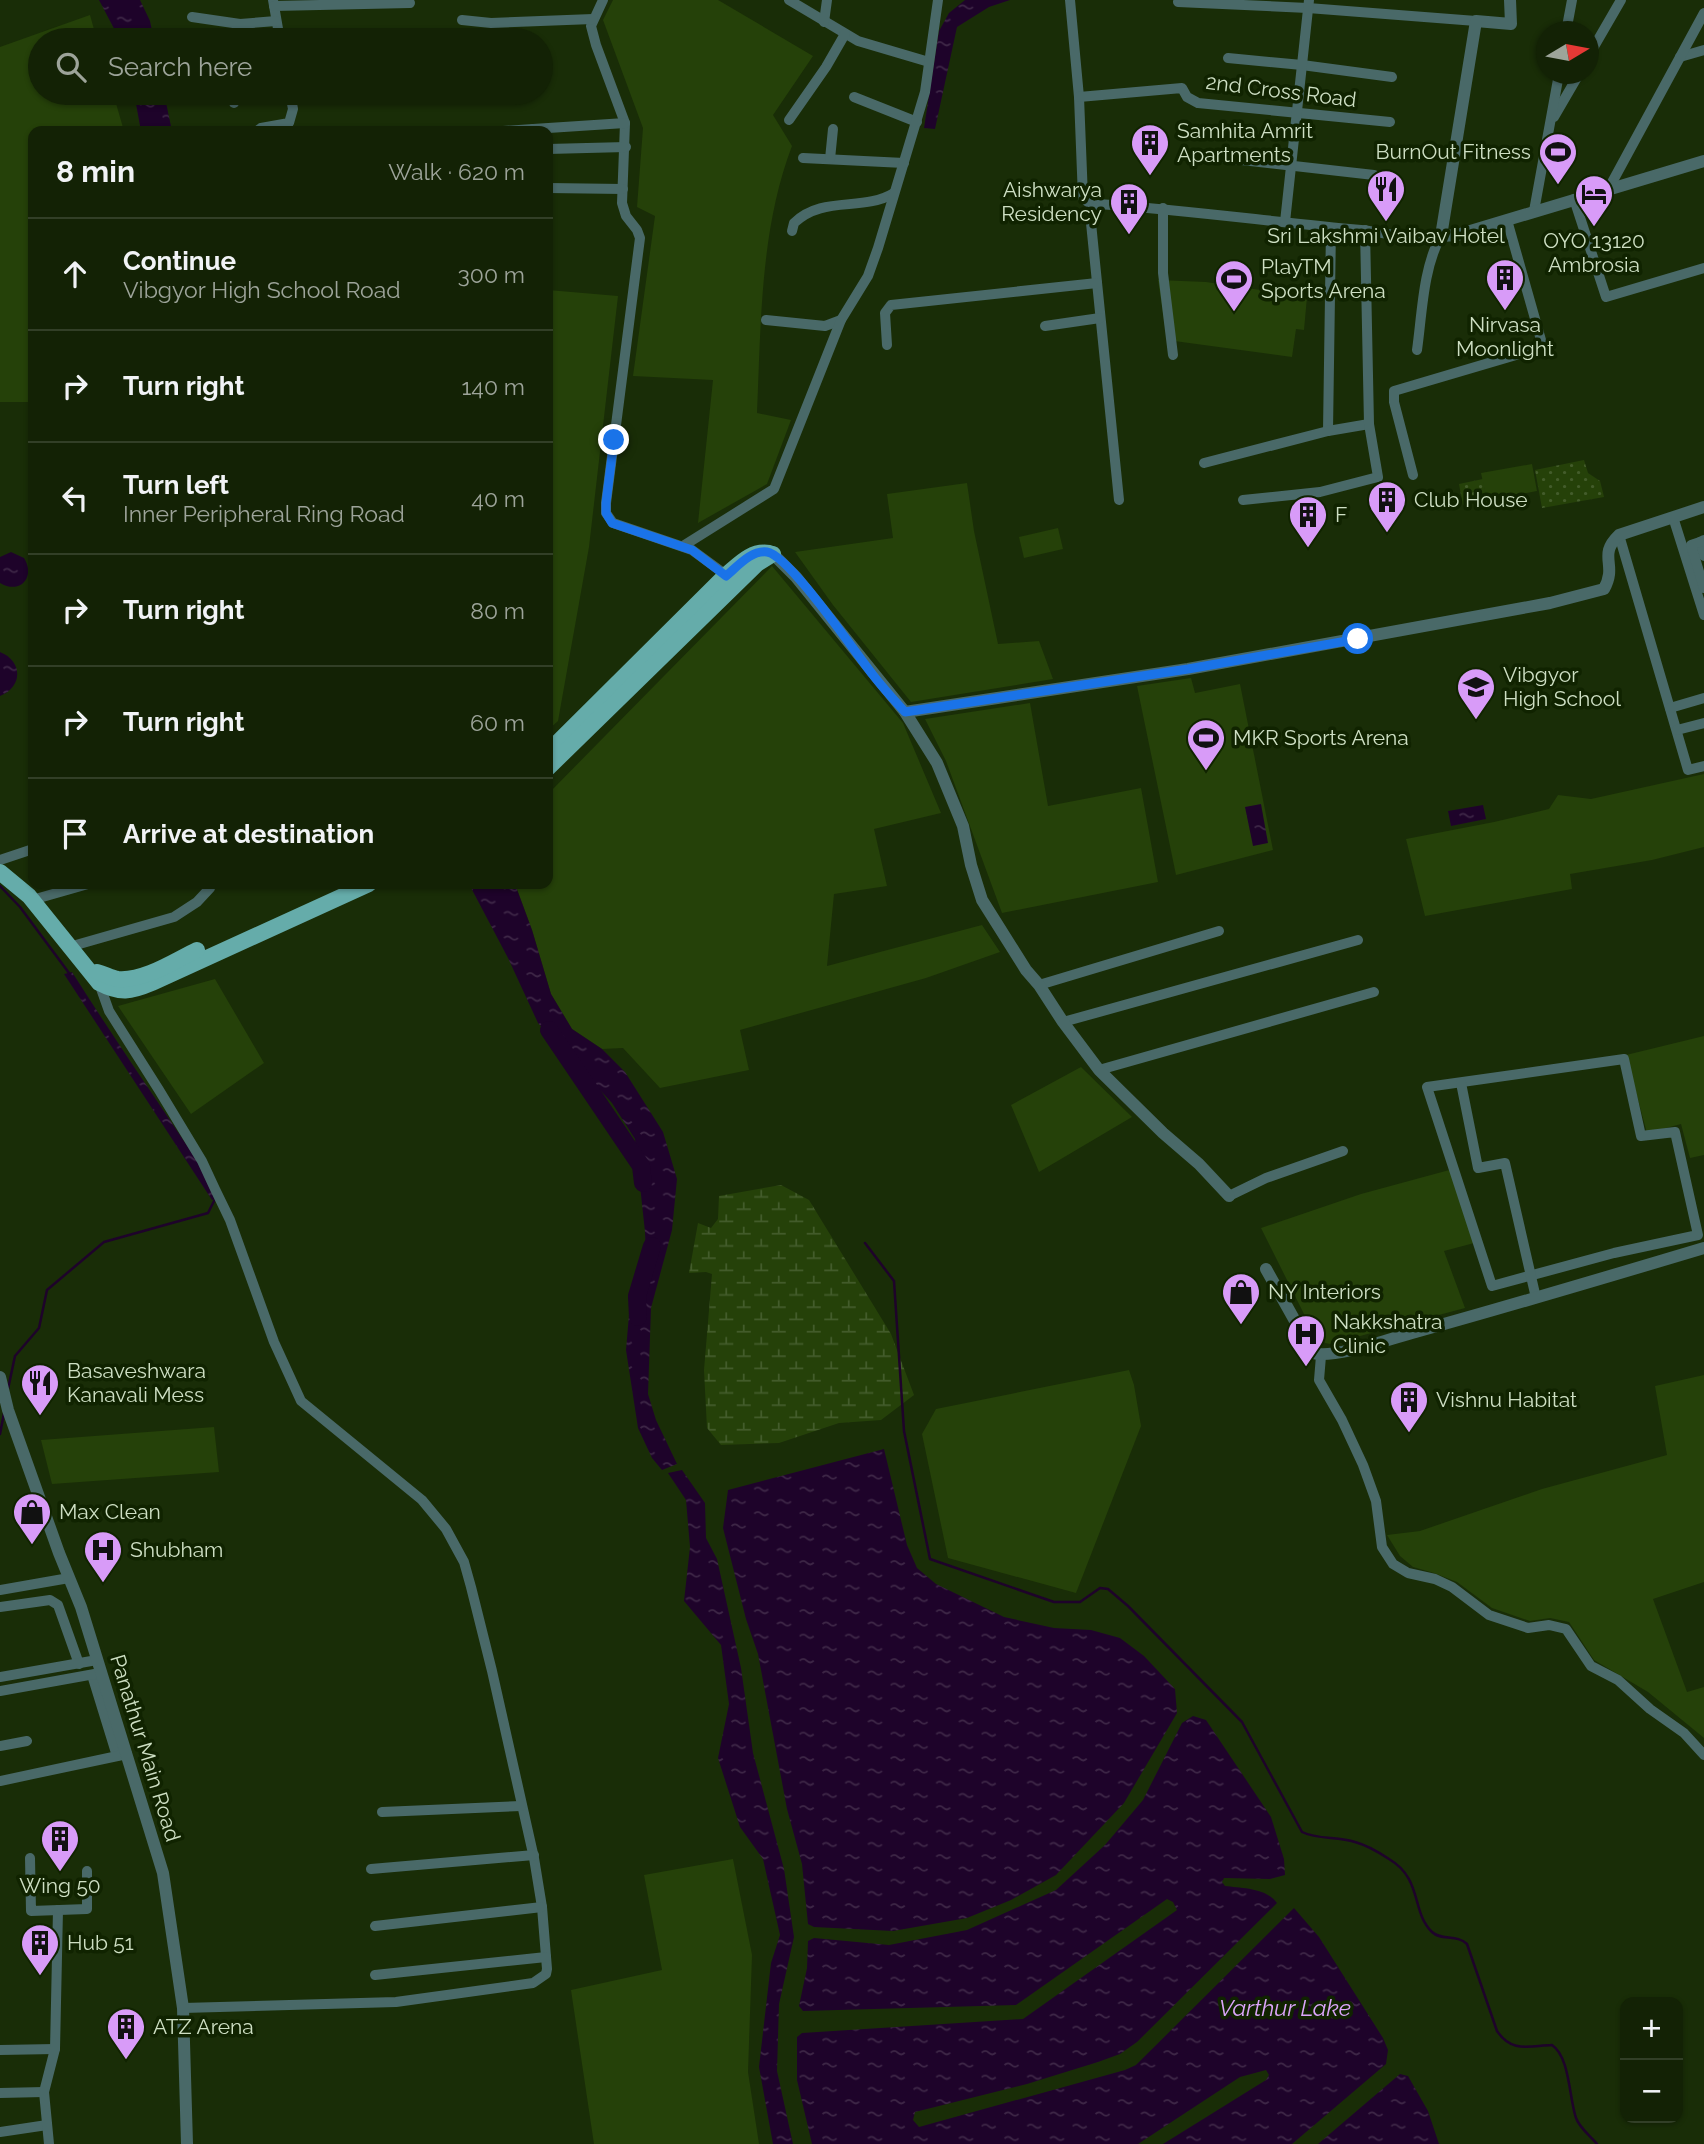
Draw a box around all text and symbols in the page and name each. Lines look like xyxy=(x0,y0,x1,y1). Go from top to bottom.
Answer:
north arrow xyxy=(1536,21,1599,84)
search box xyxy=(28,28,553,105)
icon: search xyxy=(52,48,90,86)
text: Search here xyxy=(108,52,252,82)
street label: 2nd Cross Road xyxy=(1204,69,1358,112)
place label: Samhita Amrit Apartments xyxy=(1177,118,1313,167)
building icon: Samhita Amrit Apartments xyxy=(1129,122,1171,177)
sports icon: BurnOut Fitness xyxy=(1537,131,1579,186)
place label: BurnOut Fitness xyxy=(1376,139,1531,164)
text: 8 min xyxy=(56,154,135,189)
text: Walk · 620 m xyxy=(388,158,525,185)
restaurant icon: Sri Lakshmi Vaibav Hotel xyxy=(1365,168,1407,223)
hotel icon: OYO 13120 Ambrosia xyxy=(1573,173,1615,228)
place label: Aishwarya Residency xyxy=(1001,177,1102,226)
building icon: Aishwarya Residency xyxy=(1108,181,1150,236)
place label: Sri Lakshmi Vaibav Hotel xyxy=(1267,223,1505,248)
place label: OYO 13120 Ambrosia xyxy=(1543,228,1645,277)
text: Continue xyxy=(123,246,236,276)
place label: PlayTM Sports Arena xyxy=(1261,254,1386,303)
icon: ahead xyxy=(56,255,94,293)
building icon: Nirvasa Moonlight xyxy=(1484,257,1526,312)
sports icon: PlayTM Sports Arena xyxy=(1213,258,1255,313)
text: 300 m xyxy=(458,261,525,288)
text: Vibgyor High School Road xyxy=(123,276,401,303)
place label: Nirvasa Moonlight xyxy=(1456,312,1554,361)
icon: right xyxy=(56,367,94,405)
text: Turn right xyxy=(123,371,244,401)
text: 140 m xyxy=(462,373,525,400)
route end xyxy=(598,424,629,455)
text: Turn left xyxy=(123,470,229,500)
icon: left xyxy=(56,479,94,517)
building icon: Club House xyxy=(1366,479,1408,534)
text: 40 m xyxy=(471,485,525,512)
place label: Club House xyxy=(1414,487,1528,512)
building icon: F xyxy=(1287,494,1329,549)
text: Inner Peripheral Ring Road xyxy=(123,500,405,527)
place label: F xyxy=(1335,502,1347,527)
icon: right xyxy=(56,591,94,629)
text: Turn right xyxy=(123,595,244,625)
text: 80 m xyxy=(470,597,525,624)
route start xyxy=(1342,623,1373,654)
place label: Vibgyor High School xyxy=(1503,662,1621,711)
school or university icon: Vibgyor High School xyxy=(1455,666,1497,721)
icon: right xyxy=(56,703,94,741)
text: Turn right xyxy=(123,707,244,737)
text: 60 m xyxy=(470,709,525,736)
sports icon: MKR Sports Arena xyxy=(1185,717,1227,772)
place label: MKR Sports Arena xyxy=(1233,725,1409,750)
icon: arrive xyxy=(56,815,94,853)
text: Arrive at destination xyxy=(123,819,374,849)
shop icon: NY Interiors xyxy=(1220,1271,1262,1326)
place label: NY Interiors xyxy=(1268,1279,1381,1304)
place label: Nakkshatra Clinic xyxy=(1333,1309,1442,1358)
hospital icon: Nakkshatra Clinic xyxy=(1285,1313,1327,1368)
place label: Basaveshwara Kanavali Mess xyxy=(67,1358,206,1407)
restaurant icon: Basaveshwara Kanavali Mess xyxy=(19,1362,61,1417)
building icon: Vishnu Habitat xyxy=(1388,1379,1430,1434)
place label: Vishnu Habitat xyxy=(1436,1387,1577,1412)
shop icon: Max Clean xyxy=(11,1491,53,1546)
place label: Max Clean xyxy=(59,1499,161,1524)
hospital icon: Shubham xyxy=(82,1529,124,1584)
place label: Shubham xyxy=(130,1537,223,1562)
street label: Panathur Main Road xyxy=(105,1651,186,1844)
building icon: Wing 50 xyxy=(39,1818,81,1873)
place label: Wing 50 xyxy=(19,1873,101,1898)
building icon: Hub 51 xyxy=(19,1922,61,1977)
place label: Hub 51 xyxy=(67,1930,134,1955)
water label: Varthur Lake xyxy=(1219,1994,1351,2021)
map controls xyxy=(1620,1997,1683,2123)
button: + xyxy=(1620,1997,1683,2060)
building icon: ATZ Arena xyxy=(105,2006,147,2061)
place label: ATZ Arena xyxy=(153,2014,254,2039)
button: − xyxy=(1620,2060,1683,2123)

